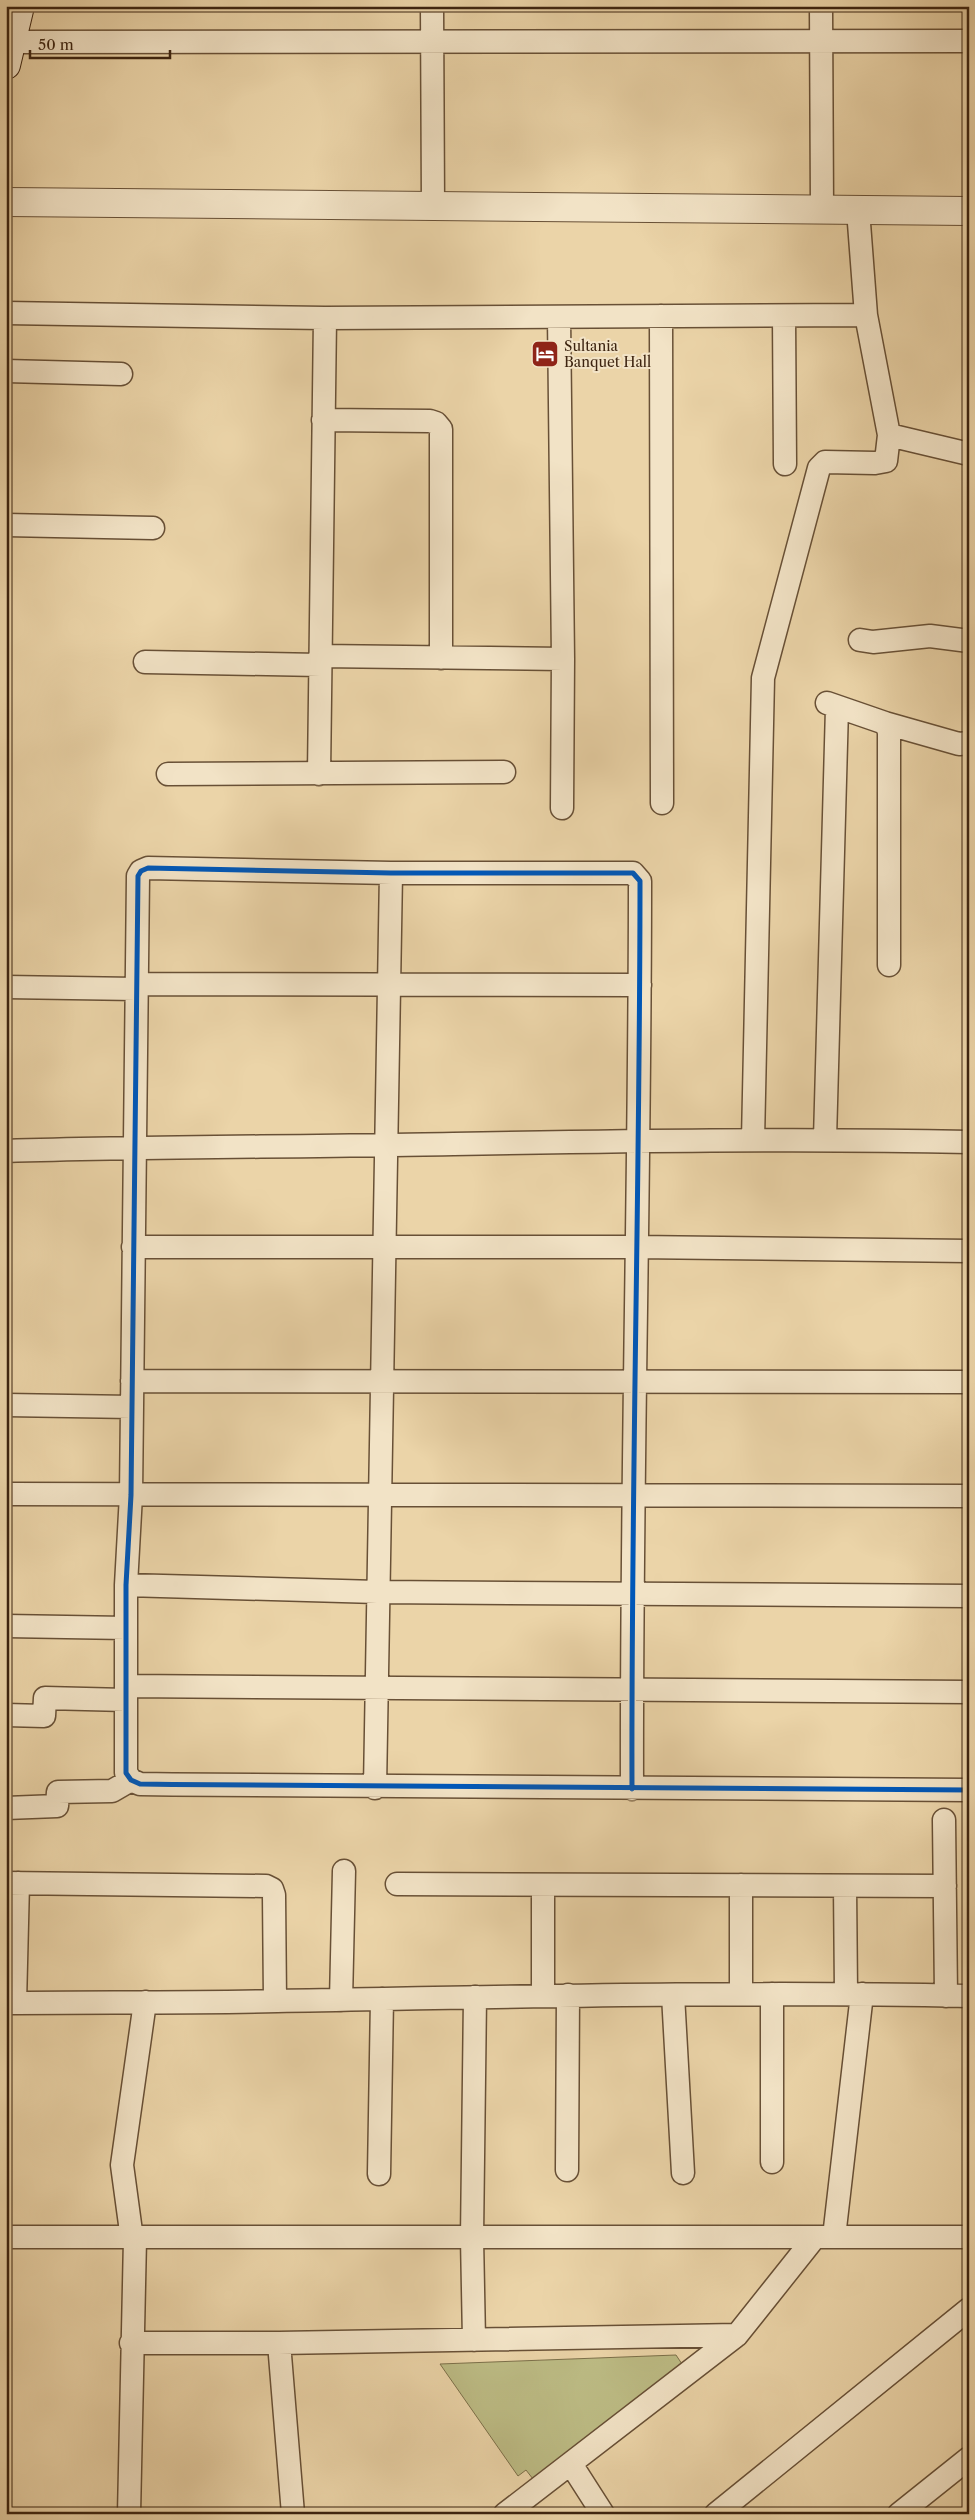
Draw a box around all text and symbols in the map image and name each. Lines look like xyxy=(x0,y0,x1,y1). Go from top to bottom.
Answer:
scale bar xyxy=(30,28,170,60)
text: 50 m xyxy=(38,35,74,54)
place label: Sultania Banquet Hall xyxy=(564,337,651,371)
hotel icon: Sultania Banquet Hall xyxy=(530,339,560,369)

